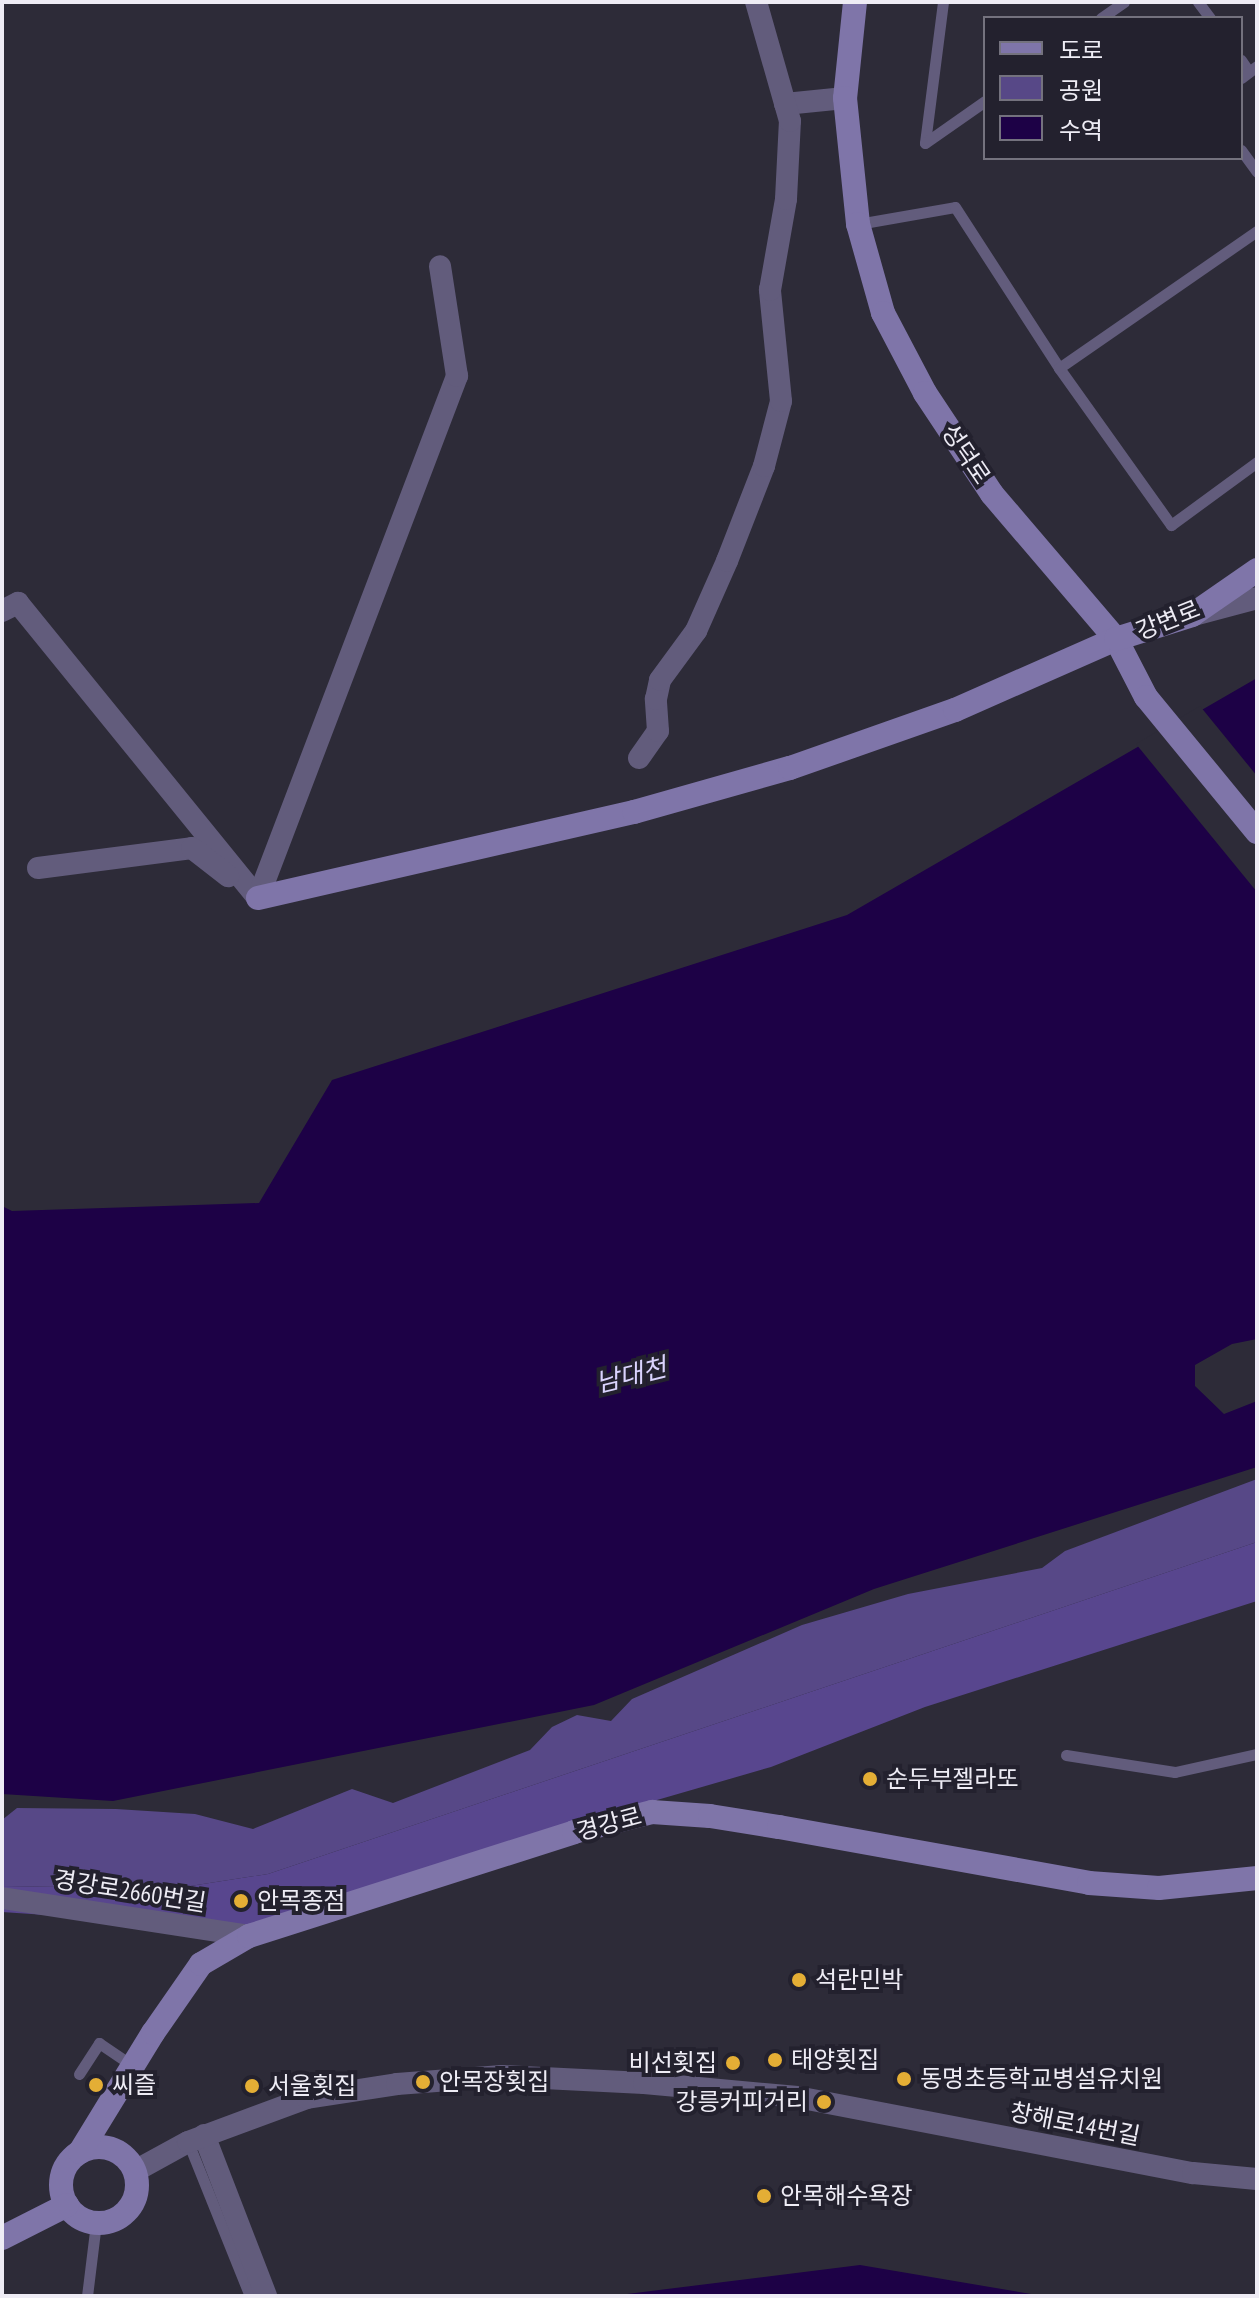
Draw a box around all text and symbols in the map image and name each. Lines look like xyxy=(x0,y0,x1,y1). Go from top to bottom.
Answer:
legend xyxy=(983,16,1243,160)
text: 도로 xyxy=(1059,35,1103,66)
text: 공원 xyxy=(1059,75,1103,106)
text: 수역 xyxy=(1059,115,1103,146)
street label: 성덕로 xyxy=(936,418,996,490)
street label: 강변로 xyxy=(1132,594,1204,646)
water label: 남대천 xyxy=(592,1351,670,1399)
place label: 순두부젤라또 xyxy=(886,1765,1018,1793)
marker: 순두부젤라또 xyxy=(861,1770,879,1788)
street label: 경강로 xyxy=(573,1802,645,1846)
street label: 경강로2660번길 xyxy=(52,1865,208,1917)
place label: 안목종점 xyxy=(257,1887,345,1915)
marker: 안목종점 xyxy=(232,1892,250,1910)
place label: 석란민박 xyxy=(815,1966,903,1994)
marker: 석란민박 xyxy=(790,1971,808,1989)
place label: 태양횟집 xyxy=(791,2046,879,2074)
place label: 비선횟집 xyxy=(629,2049,717,2077)
marker: 태양횟집 xyxy=(766,2051,784,2069)
marker: 비선횟집 xyxy=(724,2054,742,2072)
place label: 동명초등학교병설유치원 xyxy=(920,2065,1163,2093)
place label: 안목장횟집 xyxy=(439,2068,549,2096)
marker: 동명초등학교병설유치원 xyxy=(895,2070,913,2088)
place label: 씨즐 xyxy=(112,2071,156,2099)
place label: 서울횟집 xyxy=(268,2072,356,2100)
marker: 안목장횟집 xyxy=(414,2073,432,2091)
marker: 씨즐 xyxy=(87,2076,105,2094)
marker: 서울횟집 xyxy=(243,2077,261,2095)
place label: 강릉커피거리 xyxy=(676,2088,808,2116)
marker: 강릉커피거리 xyxy=(815,2093,833,2111)
street label: 창해로14번길 xyxy=(1007,2097,1143,2151)
place label: 안목해수욕장 xyxy=(780,2182,912,2210)
marker: 안목해수욕장 xyxy=(755,2187,773,2205)

